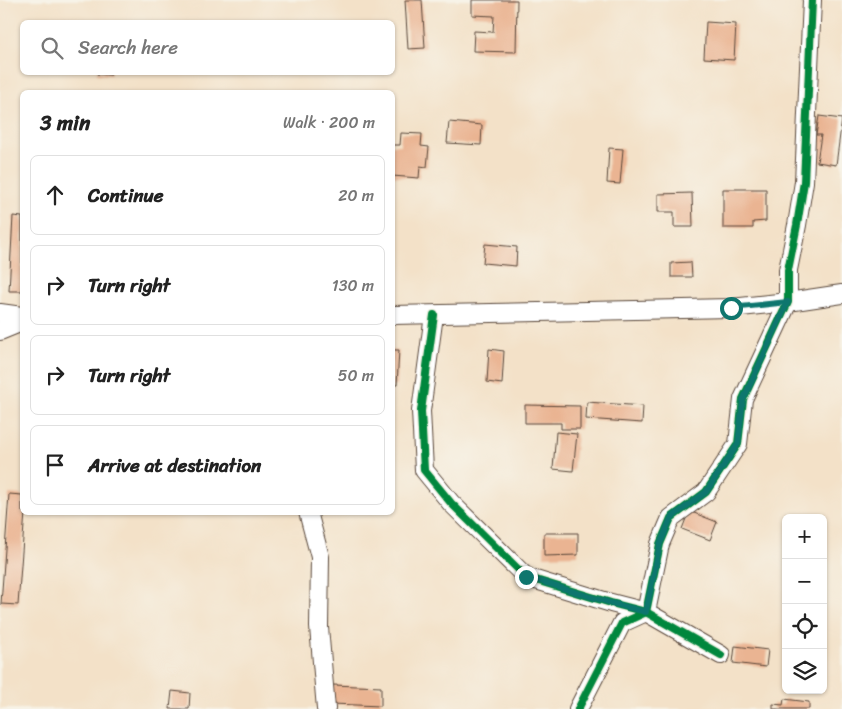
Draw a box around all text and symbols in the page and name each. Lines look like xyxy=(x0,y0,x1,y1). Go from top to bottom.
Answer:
search box xyxy=(20,20,395,75)
text: Search here xyxy=(78,31,178,64)
icon: search xyxy=(38,34,66,62)
text: 3 min xyxy=(40,104,90,142)
text: Walk · 200 m xyxy=(283,108,375,137)
text: Continue xyxy=(88,179,164,212)
icon: ahead xyxy=(41,181,69,209)
text: 20 m xyxy=(338,181,374,210)
text: Turn right xyxy=(88,269,170,302)
icon: right xyxy=(41,271,69,299)
text: 130 m xyxy=(332,271,374,300)
route start xyxy=(720,297,743,320)
text: Turn right xyxy=(88,359,170,392)
icon: right xyxy=(41,361,69,389)
text: 50 m xyxy=(338,361,374,390)
text: Arrive at destination xyxy=(88,449,261,482)
icon: arrive xyxy=(41,451,69,479)
map controls xyxy=(782,514,827,694)
button: + xyxy=(782,514,827,559)
button: − xyxy=(782,559,827,604)
route end xyxy=(515,566,538,589)
button: locate xyxy=(782,604,827,649)
button: layers xyxy=(782,649,827,694)

